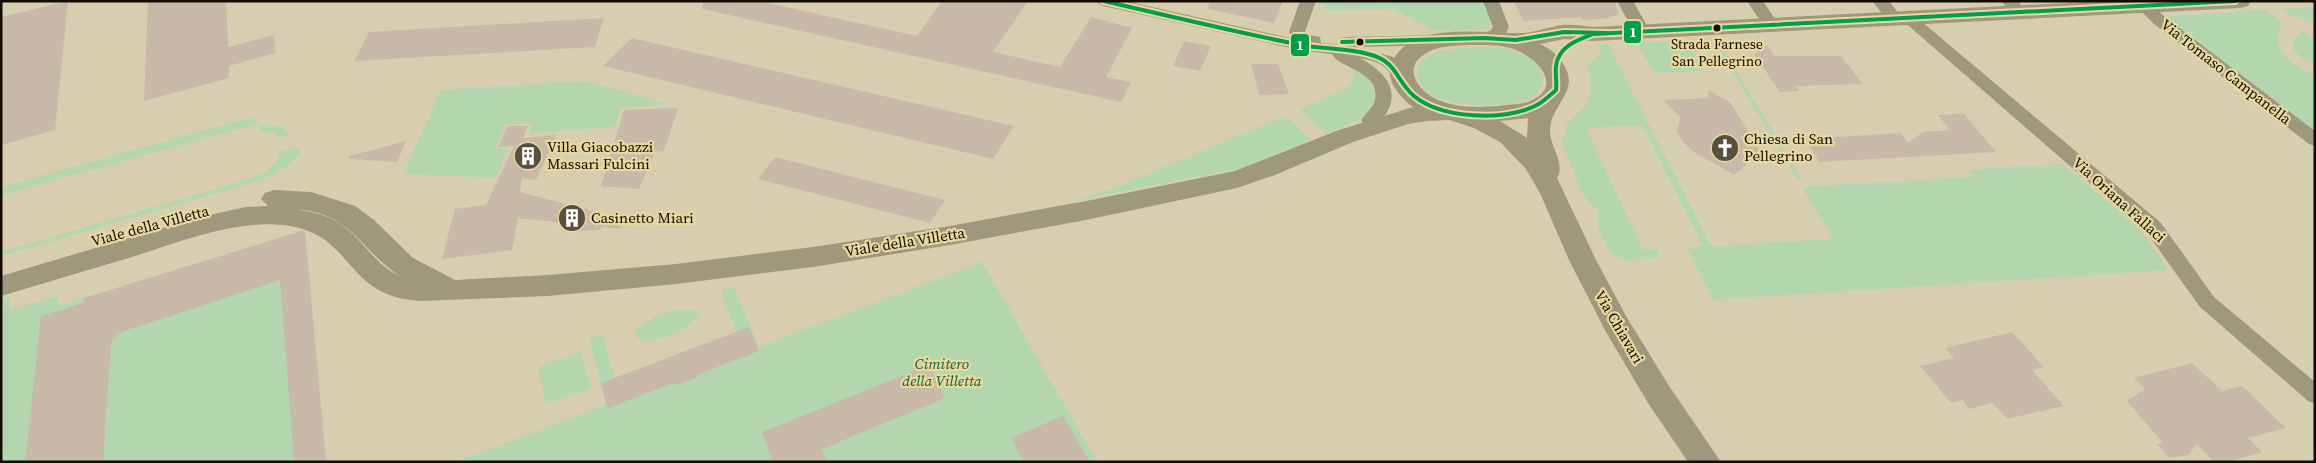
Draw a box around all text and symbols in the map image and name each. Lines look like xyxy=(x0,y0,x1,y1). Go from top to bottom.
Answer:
street label: Via Tomaso Campanella xyxy=(2157,14,2296,129)
line badge: 1 xyxy=(1623,20,1642,44)
text: 1 xyxy=(1629,22,1637,42)
marker: Strada Farnese San Pellegrino xyxy=(1712,23,1722,33)
line badge: 1 xyxy=(1290,33,1310,57)
place label: Strada Farnese San Pellegrino xyxy=(1671,34,1763,71)
text: 1 xyxy=(1296,35,1304,55)
unlabelled marker xyxy=(1355,37,1365,47)
place label: Chiesa di San Pellegrino xyxy=(1744,128,1833,166)
church icon: Chiesa di San Pellegrino xyxy=(1710,133,1740,163)
place label: Villa Giacobazzi Massari Fulcini xyxy=(547,136,653,174)
building icon: Villa Giacobazzi Massari Fulcini xyxy=(513,141,543,171)
street label: Via Oriana Fallaci xyxy=(2068,152,2170,247)
street label: Viale della Villetta xyxy=(89,200,211,251)
building icon: Casinetto Miari xyxy=(557,203,587,233)
place label: Casinetto Miari xyxy=(591,207,694,228)
street label: Viale della Villetta xyxy=(843,222,967,261)
street label: Via Chiavari xyxy=(1590,286,1649,367)
park label: Cimitero della Villetta xyxy=(902,353,982,391)

